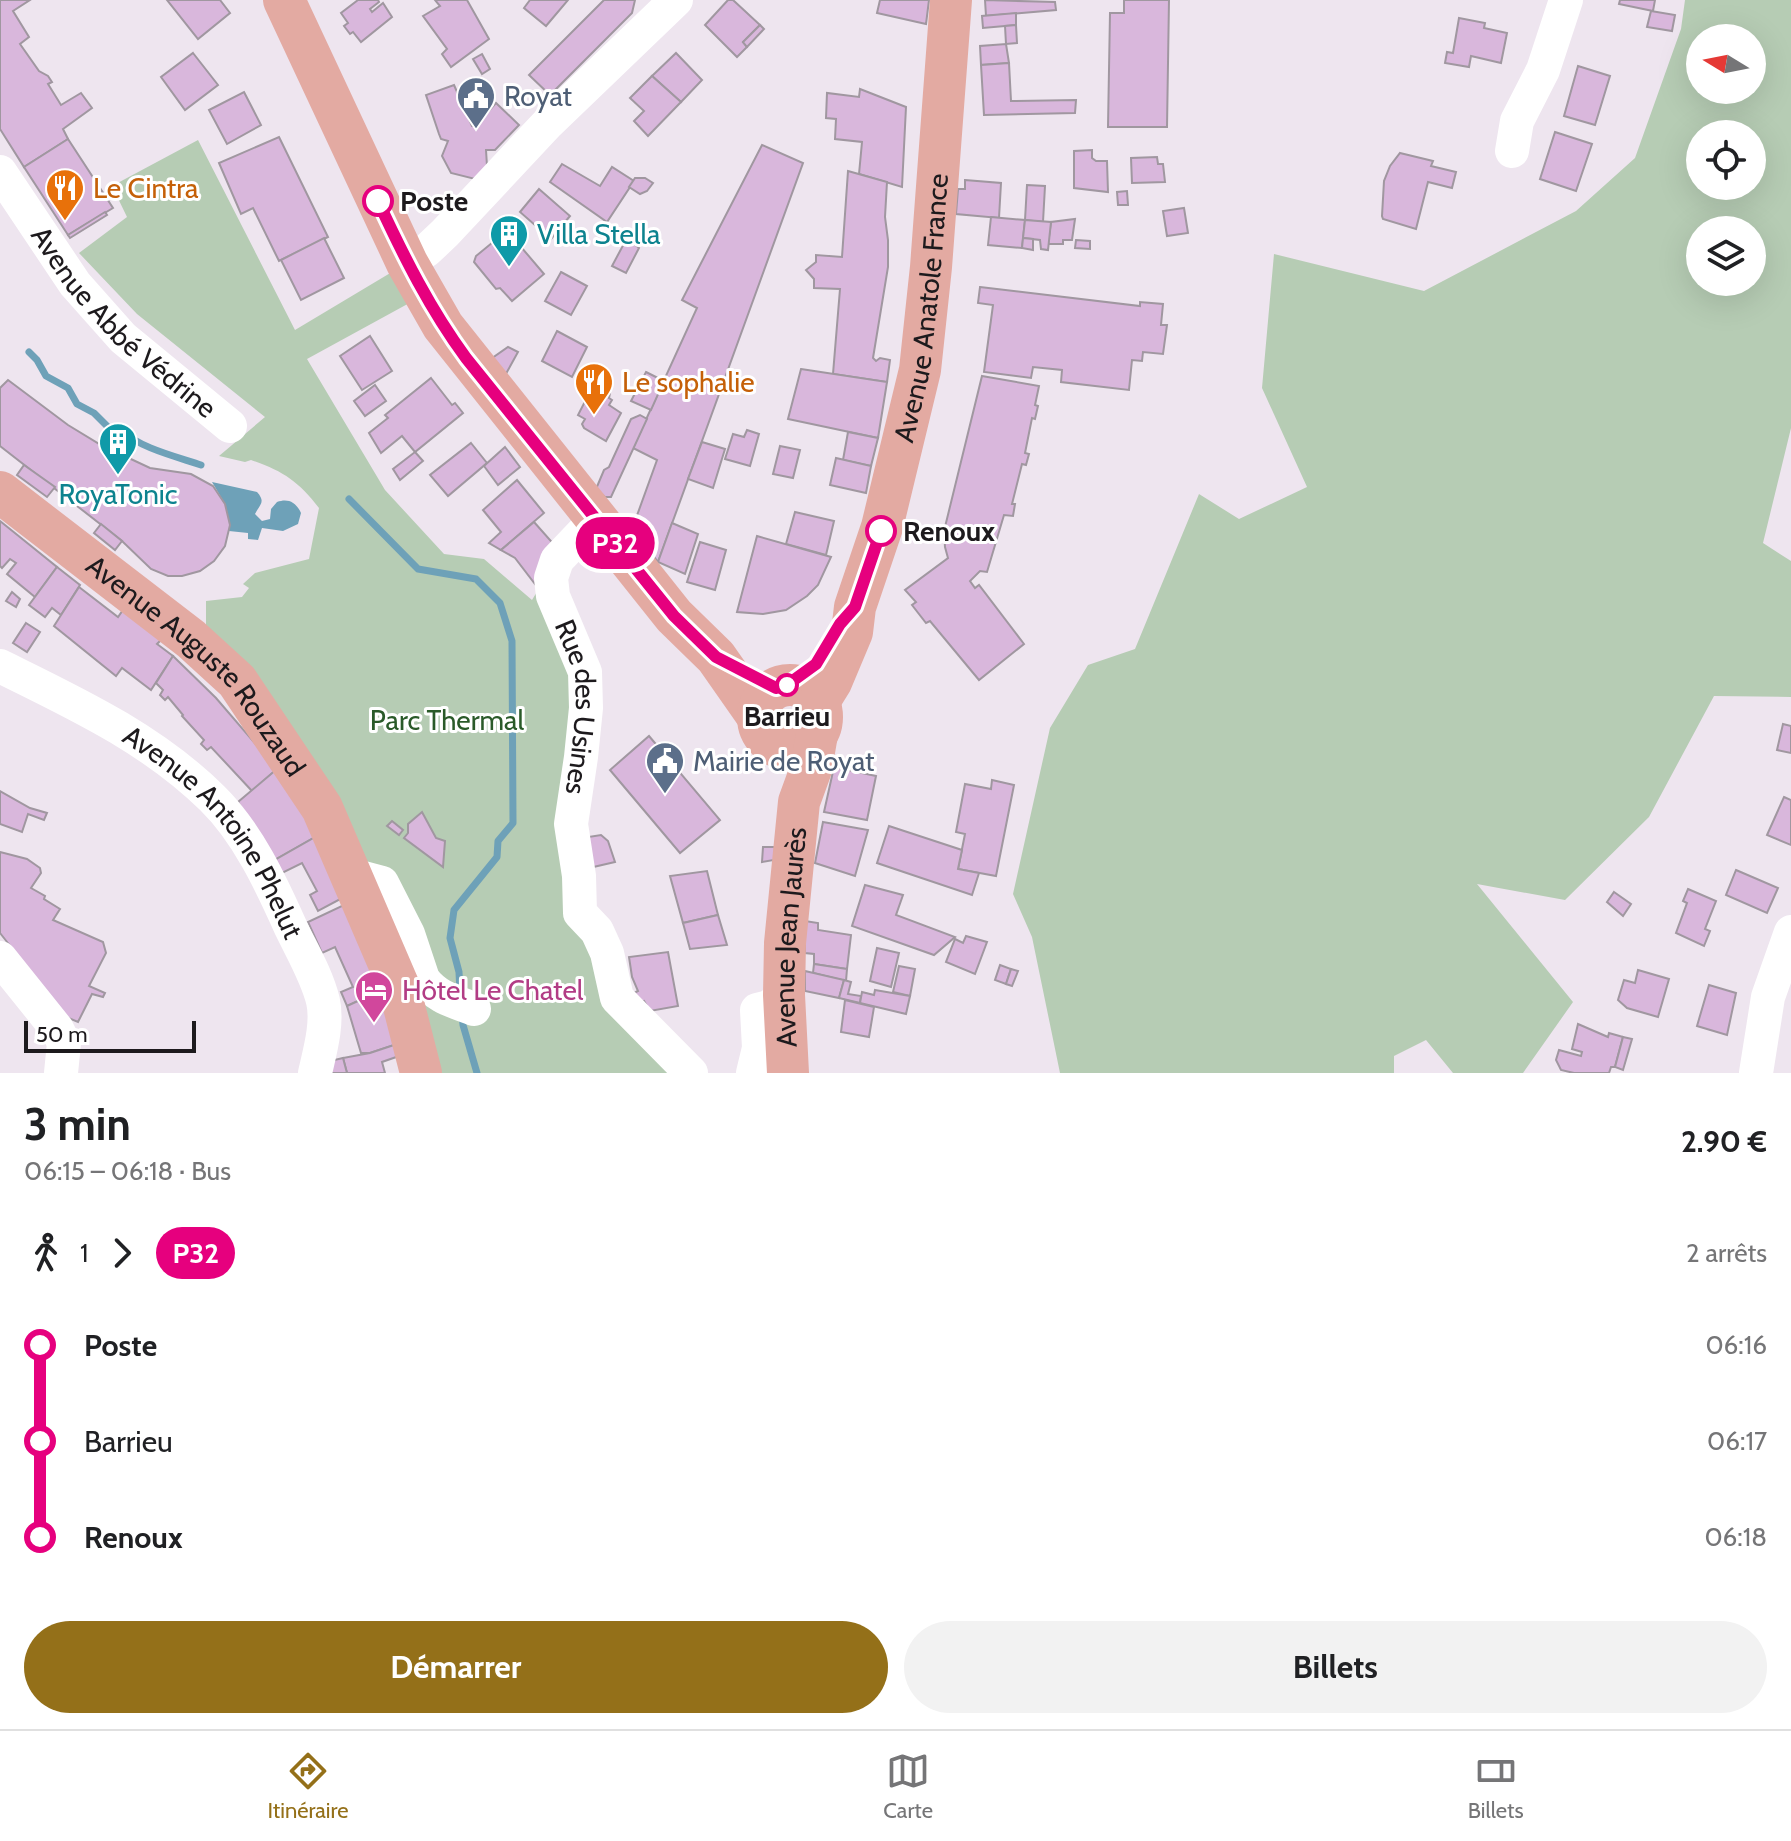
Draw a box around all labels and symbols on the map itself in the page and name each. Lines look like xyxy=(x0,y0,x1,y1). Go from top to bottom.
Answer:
north arrow xyxy=(1686,24,1766,104)
public building icon: Royat xyxy=(455,75,497,130)
place label: Royat xyxy=(504,79,572,113)
restaurant icon: Le Cintra xyxy=(44,167,86,222)
place label: Le Cintra xyxy=(93,171,199,205)
street label: Avenue Anatole France xyxy=(886,172,955,446)
place label: Poste xyxy=(400,184,468,218)
marker: Poste xyxy=(363,186,393,216)
building icon: Villa Stella xyxy=(488,213,530,268)
place label: Villa Stella xyxy=(537,217,661,251)
street label: Avenue Abbé Védrine xyxy=(24,220,223,425)
restaurant icon: Le sophalie xyxy=(573,361,615,416)
place label: Le sophalie xyxy=(622,365,754,399)
building icon: RoyaTonic xyxy=(97,421,139,476)
place label: RoyaTonic xyxy=(59,477,177,511)
place label: Renoux xyxy=(903,514,995,548)
marker: Renoux xyxy=(866,516,896,546)
line badge: P32 xyxy=(569,517,661,569)
street label: Avenue Auguste Rouzaud xyxy=(80,548,313,783)
street label: Rue des Usines xyxy=(548,614,603,797)
marker: Barrieu xyxy=(776,674,798,696)
place label: Barrieu xyxy=(744,699,830,733)
park label: Parc Thermal xyxy=(370,703,525,737)
street label: Avenue Antoine Phelut xyxy=(117,718,310,944)
public building icon: Mairie de Royat xyxy=(644,740,686,795)
place label: Mairie de Royat xyxy=(693,744,875,778)
street label: Avenue Jean Jaurès xyxy=(767,825,813,1048)
hotel icon: Hôtel Le Chatel xyxy=(353,969,395,1024)
place label: Hôtel Le Chatel xyxy=(402,973,584,1007)
scale bar xyxy=(24,1017,196,1053)

